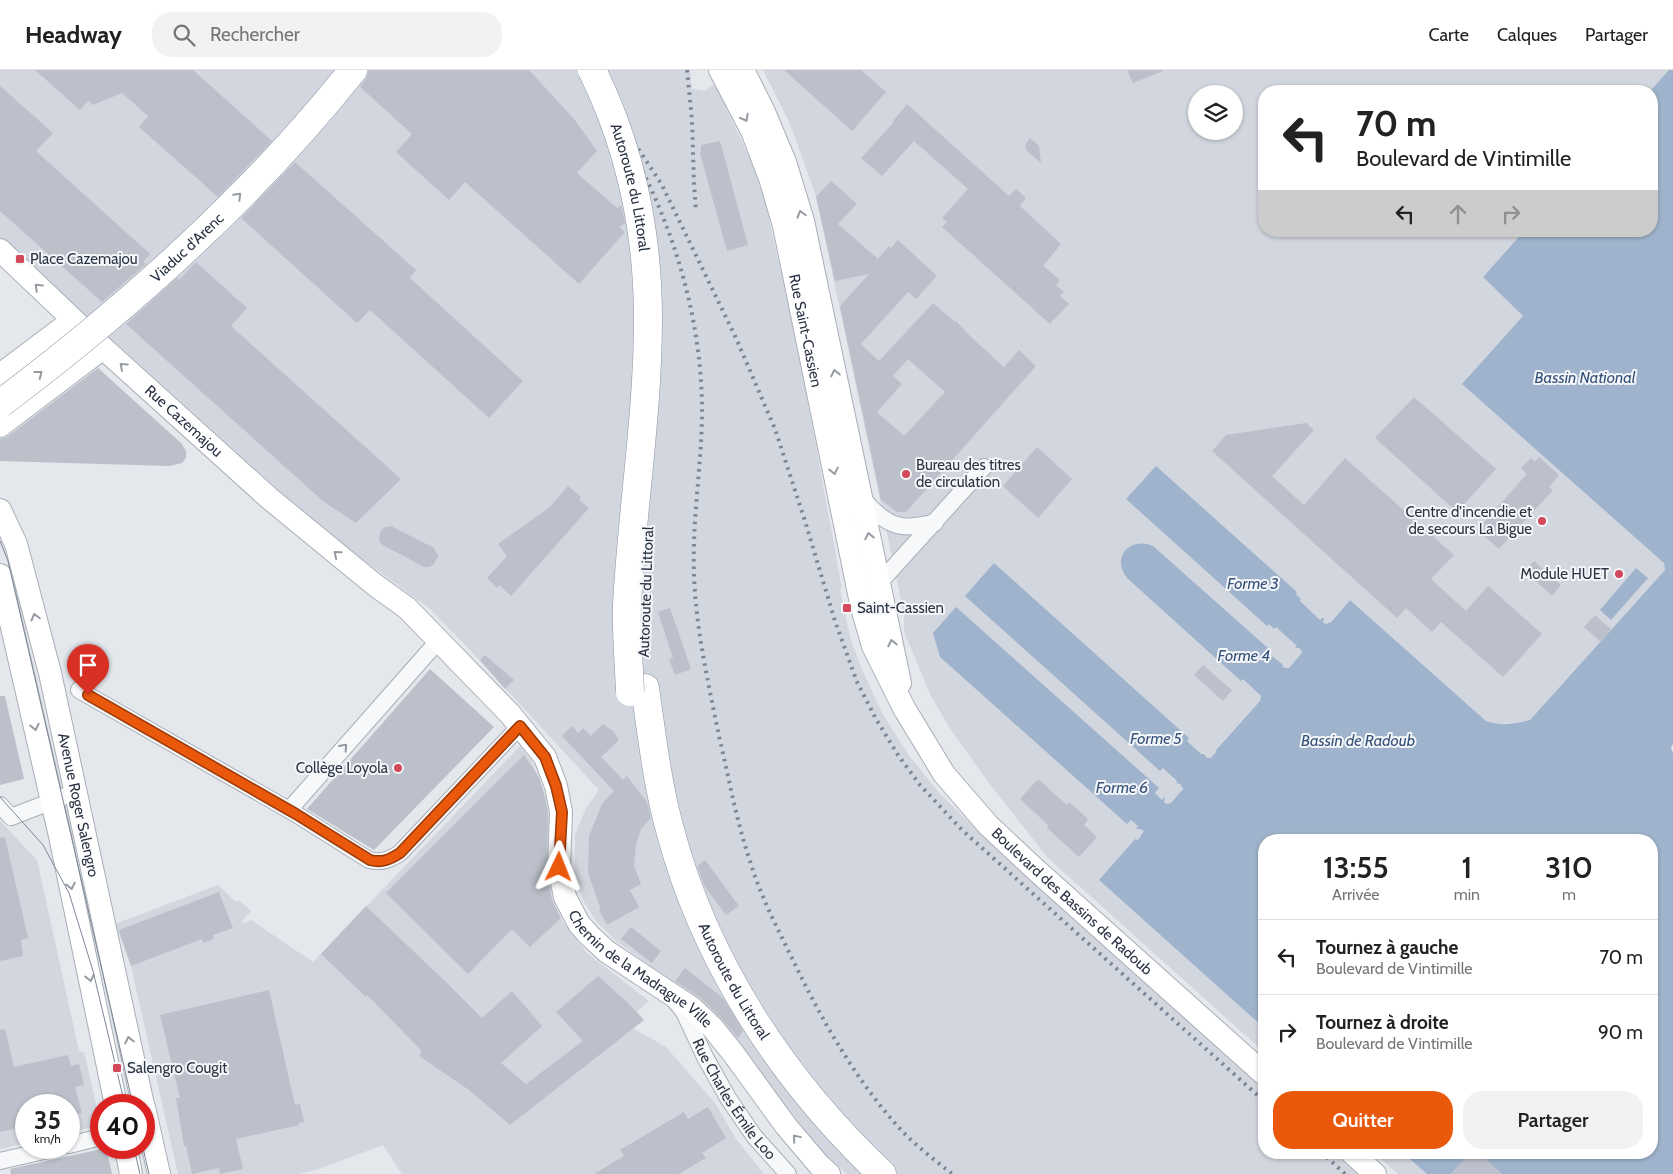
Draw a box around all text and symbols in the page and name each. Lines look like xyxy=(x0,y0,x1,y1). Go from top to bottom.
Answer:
search box xyxy=(152,12,502,57)
text: Headway xyxy=(25,20,122,49)
icon: search xyxy=(170,21,198,49)
text: Rechercher xyxy=(210,23,300,46)
text: Carte xyxy=(1428,24,1469,46)
text: Calques xyxy=(1497,24,1557,46)
text: Partager xyxy=(1585,24,1648,46)
map controls xyxy=(1188,85,1243,140)
button: layers xyxy=(1188,85,1243,140)
text: 70 m xyxy=(1356,102,1437,145)
icon: left xyxy=(1273,105,1338,170)
one-way arrow xyxy=(739,113,749,122)
street label: Autoroute du Littoral xyxy=(606,121,653,253)
text: Boulevard de Vintimille xyxy=(1356,145,1571,172)
one-way arrow xyxy=(233,193,242,202)
icon: left xyxy=(1391,200,1419,228)
icon: ahead xyxy=(1444,200,1472,228)
icon: right xyxy=(1497,200,1525,228)
street label: Viaduc d'Arenc xyxy=(147,209,228,286)
one-way arrow xyxy=(796,211,806,219)
place label: Place Cazemajou xyxy=(30,250,138,268)
marker: Place Cazemajou xyxy=(14,253,26,265)
street label: Rue Saint-Cassien xyxy=(785,273,826,389)
one-way arrow xyxy=(34,284,43,293)
one-way arrow xyxy=(119,363,128,372)
water label: Bassin National xyxy=(1535,368,1636,387)
one-way arrow xyxy=(830,369,840,378)
one-way arrow xyxy=(33,372,42,380)
street label: Rue Cazemajou xyxy=(141,381,226,461)
place label: Bureau des titres de circulation xyxy=(916,456,1021,491)
one-way arrow xyxy=(829,467,839,476)
marker: Bureau des titres de circulation xyxy=(900,468,912,480)
place label: Centre d'incendie et de secours La Bigue xyxy=(1405,503,1532,538)
marker: Centre d'incendie et de secours La Bigue xyxy=(1536,515,1548,527)
street label: Autoroute du Littoral xyxy=(635,526,657,658)
one-way arrow xyxy=(864,531,875,540)
one-way arrow xyxy=(334,551,343,559)
place label: Module HUET xyxy=(1520,565,1609,583)
marker: Module HUET xyxy=(1613,568,1625,580)
water label: Forme 3 xyxy=(1227,574,1279,593)
place label: Saint-Cassien xyxy=(857,599,944,617)
marker: Saint-Cassien xyxy=(841,602,853,614)
one-way arrow xyxy=(30,613,41,621)
one-way arrow xyxy=(887,639,898,648)
pin xyxy=(67,644,109,695)
water label: Forme 4 xyxy=(1218,646,1270,665)
icon: arrive xyxy=(74,651,102,679)
one-way arrow xyxy=(29,723,40,732)
water label: Forme 5 xyxy=(1130,729,1182,748)
street label: Avenue Roger Salengro xyxy=(54,731,103,879)
water label: Bassin de Radoub xyxy=(1301,731,1415,750)
one-way arrow xyxy=(339,744,348,753)
place label: Collège Loyola xyxy=(296,759,389,777)
marker: Collège Loyola xyxy=(392,762,404,774)
water label: Forme 6 xyxy=(1096,778,1148,797)
street label: Boulevard des Bassins de Radoub xyxy=(988,824,1156,979)
position arrow xyxy=(532,840,584,892)
text: 13:55 xyxy=(1323,849,1389,886)
text: 1 xyxy=(1462,849,1472,886)
text: 310 xyxy=(1545,849,1593,886)
one-way arrow xyxy=(65,881,76,890)
text: Arrivée xyxy=(1332,885,1380,904)
text: min xyxy=(1454,885,1480,904)
text: m xyxy=(1562,885,1576,904)
street label: Chemin de la Madrague Ville xyxy=(564,907,716,1032)
street label: Autoroute du Littoral xyxy=(695,920,774,1043)
text: Tournez à gauche xyxy=(1316,936,1458,959)
icon: left xyxy=(1273,943,1301,971)
text: 70 m xyxy=(1599,946,1643,969)
text: Boulevard de Vintimille xyxy=(1316,959,1473,978)
one-way arrow xyxy=(84,974,95,983)
text: Tournez à droite xyxy=(1316,1011,1449,1034)
icon: right xyxy=(1273,1018,1301,1046)
text: 90 m xyxy=(1598,1021,1643,1044)
text: Boulevard de Vintimille xyxy=(1316,1034,1473,1053)
one-way arrow xyxy=(124,1036,135,1045)
street label: Rue Charles Émile Loo xyxy=(689,1036,780,1163)
place label: Salengro Cougit xyxy=(127,1059,227,1077)
marker: Salengro Cougit xyxy=(111,1062,123,1074)
button: Quitter xyxy=(1273,1091,1453,1149)
button: Partager xyxy=(1463,1091,1643,1149)
speed limit sign: 40 xyxy=(90,1094,155,1159)
text: 35 xyxy=(34,1105,61,1135)
text: km/h xyxy=(34,1131,61,1146)
one-way arrow xyxy=(793,1135,802,1144)

